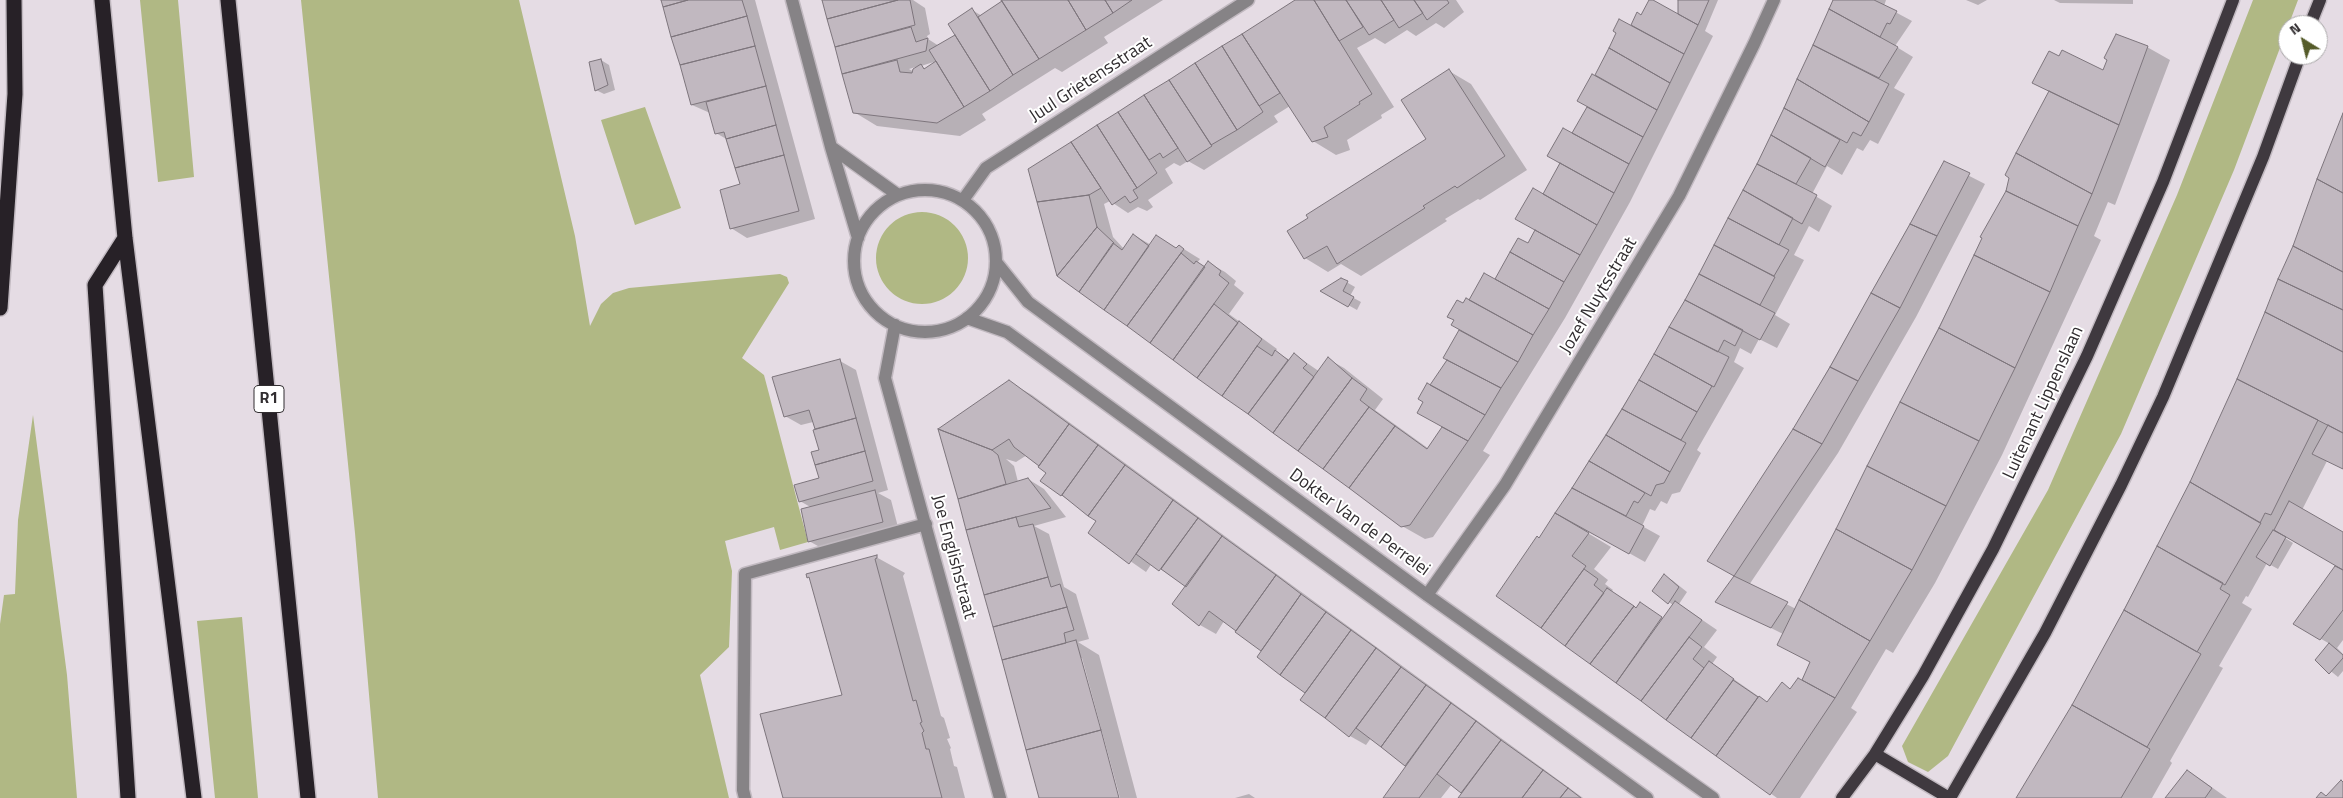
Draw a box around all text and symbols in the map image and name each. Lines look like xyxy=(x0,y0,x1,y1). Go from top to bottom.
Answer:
north arrow xyxy=(2278,15,2328,65)
text: N xyxy=(2284,17,2305,40)
street label: Juul Grietensstraat xyxy=(1026,32,1156,128)
street label: Jozef Nuytsstraat xyxy=(1556,234,1642,358)
street label: Luitenant Lippenslaan xyxy=(1999,323,2089,483)
road number: R1 xyxy=(254,386,284,412)
street label: Dokter Van de Perrelei xyxy=(1284,465,1434,581)
street label: Joe Englishstraat xyxy=(926,492,980,622)

